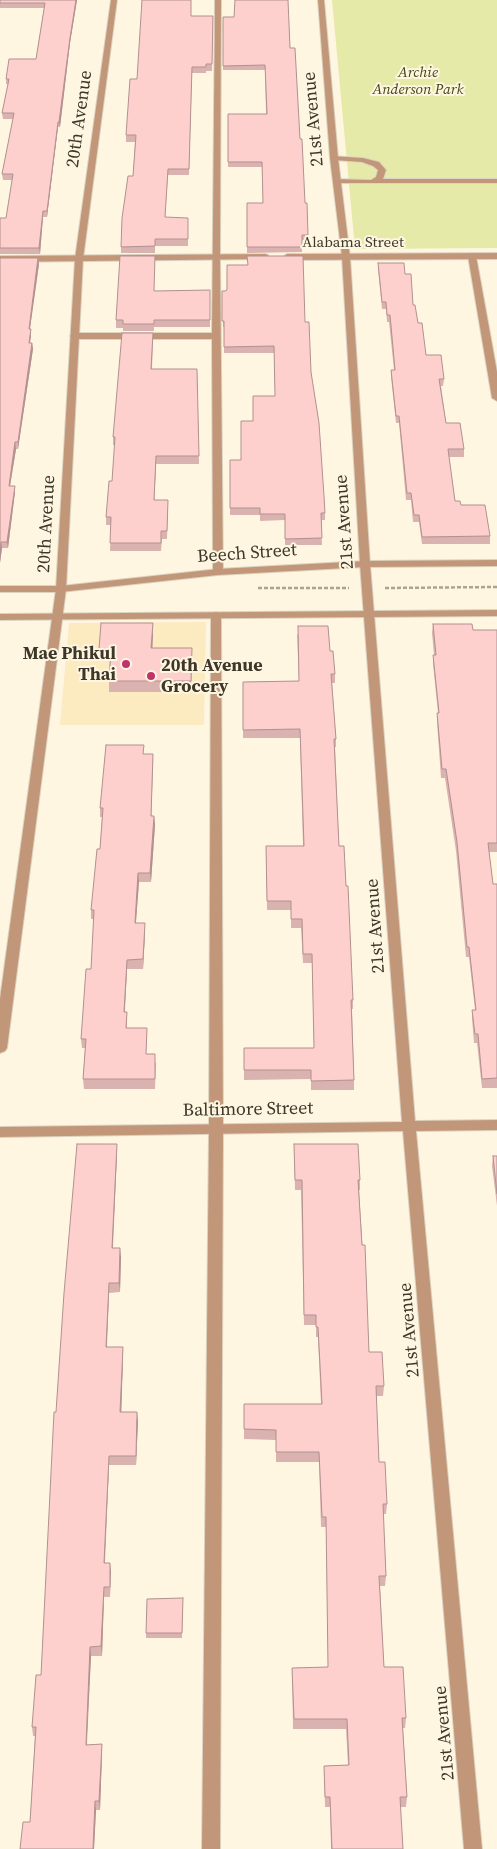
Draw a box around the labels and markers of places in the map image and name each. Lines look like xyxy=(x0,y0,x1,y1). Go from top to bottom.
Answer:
place label: Mae Phikul Thai xyxy=(23,643,116,686)
place label: 20th Avenue Grocery xyxy=(161,655,263,698)
marker: Mae Phikul Thai xyxy=(120,658,132,670)
marker: 20th Avenue Grocery xyxy=(145,670,157,682)

